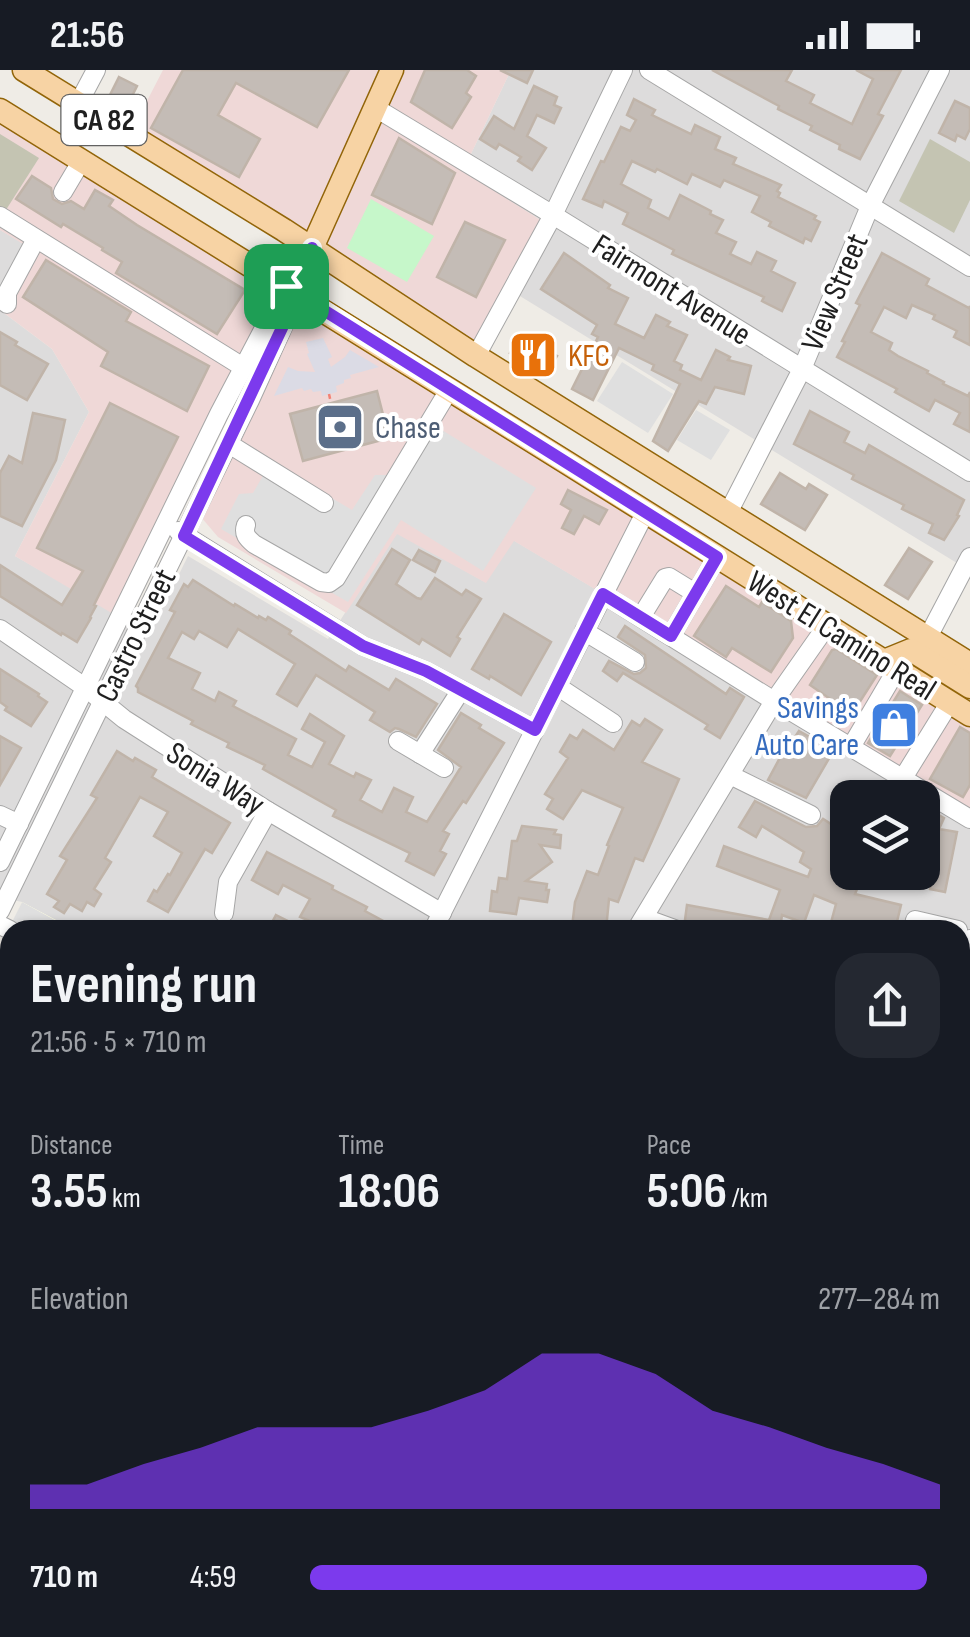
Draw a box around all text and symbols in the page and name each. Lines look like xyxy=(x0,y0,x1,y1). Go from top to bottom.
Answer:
text: 21:56 xyxy=(50,13,125,58)
road number: CA 82 xyxy=(62,95,146,145)
street label: Fairmont Avenue xyxy=(585,226,758,354)
street label: View Street xyxy=(793,228,877,357)
pin xyxy=(244,244,329,329)
icon: arrive xyxy=(259,259,314,314)
restaurant icon: KFC xyxy=(507,329,559,381)
place label: KFC xyxy=(568,337,610,376)
bank icon: Chase xyxy=(314,401,366,453)
place label: Chase xyxy=(375,409,441,448)
street label: Castro Street xyxy=(87,563,185,709)
street label: West El Camino Real xyxy=(740,563,943,710)
place label: Savings Auto Care xyxy=(754,689,859,765)
shop icon: Savings Auto Care xyxy=(868,699,920,751)
street label: Sonia Way xyxy=(159,734,272,825)
map controls xyxy=(830,780,940,890)
button: layers xyxy=(830,780,940,890)
text: Evening run xyxy=(30,952,257,1019)
button: share xyxy=(835,953,940,1058)
text: 21:56 · 5 × 710 m xyxy=(30,1023,207,1062)
text: Distance xyxy=(30,1129,113,1162)
text: Time xyxy=(338,1129,384,1162)
text: Pace xyxy=(647,1129,691,1162)
text: 3.55 xyxy=(30,1162,108,1222)
text: 18:06 xyxy=(338,1162,440,1222)
text: 5:06 xyxy=(647,1162,727,1222)
text: km xyxy=(108,1182,141,1215)
text: /km xyxy=(727,1182,768,1215)
text: Elevation xyxy=(30,1280,129,1319)
text: 277–284 m xyxy=(818,1280,940,1319)
text: 710 m xyxy=(30,1558,98,1597)
text: 4:59 xyxy=(190,1558,236,1597)

